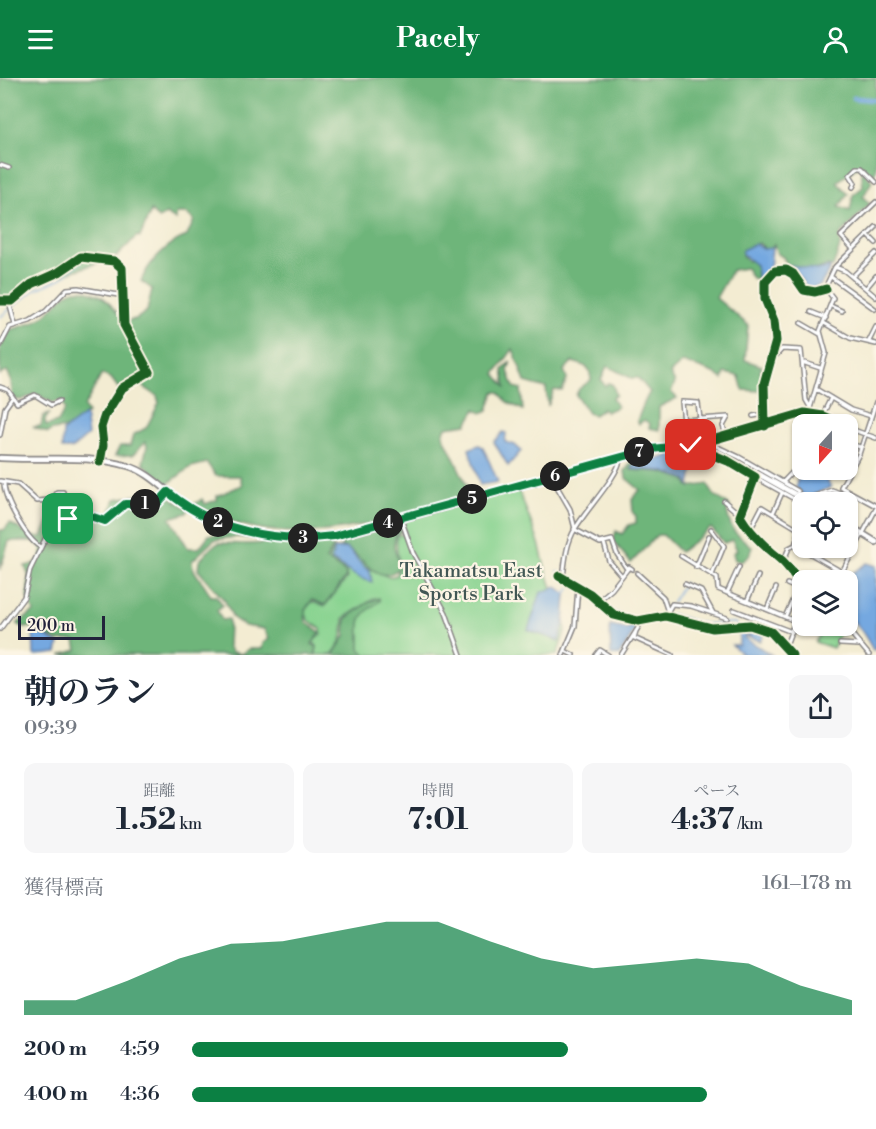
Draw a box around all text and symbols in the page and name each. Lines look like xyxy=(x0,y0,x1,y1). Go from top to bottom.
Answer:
text: Pacely xyxy=(396,22,480,56)
icon: menu xyxy=(24,23,57,56)
icon: person xyxy=(819,23,852,56)
north arrow xyxy=(792,414,858,480)
map controls xyxy=(792,414,858,636)
pin xyxy=(665,419,716,470)
icon: check xyxy=(674,428,707,461)
pin: 7 xyxy=(624,437,654,467)
text: 7 xyxy=(634,442,644,462)
pin: 6 xyxy=(540,461,570,491)
text: 6 xyxy=(550,466,560,486)
pin: 5 xyxy=(457,484,487,514)
pin: 1 xyxy=(130,489,160,519)
text: 5 xyxy=(467,489,477,509)
button: locate xyxy=(792,492,858,558)
pin xyxy=(42,493,93,544)
text: 1 xyxy=(141,494,149,514)
icon: arrive xyxy=(51,502,84,535)
pin: 2 xyxy=(203,507,233,537)
pin: 4 xyxy=(373,508,403,538)
text: 2 xyxy=(213,512,223,532)
text: 4 xyxy=(383,513,393,533)
pin: 3 xyxy=(288,523,318,553)
text: 3 xyxy=(298,528,308,548)
park label: Takamatsu East Sports Park xyxy=(399,559,543,607)
button: layers xyxy=(792,570,858,636)
scale bar xyxy=(18,613,105,640)
text: 200 m xyxy=(27,616,75,636)
text: 朝のラン xyxy=(24,673,156,714)
button: share xyxy=(789,675,852,738)
text: 09:39 xyxy=(24,716,77,741)
text: 距離 xyxy=(143,781,175,801)
text: 時間 xyxy=(422,781,454,801)
text: ペース xyxy=(693,781,741,801)
text: 1.52 xyxy=(116,801,176,839)
text: 7:01 xyxy=(407,801,469,839)
text: 4:37 xyxy=(671,801,734,839)
text: km xyxy=(176,814,202,834)
text: /km xyxy=(734,814,763,834)
text: 161–178 m xyxy=(762,871,852,896)
text: 獲得標高 xyxy=(24,876,104,901)
text: 200 m xyxy=(24,1037,87,1062)
text: 4:59 xyxy=(120,1037,160,1062)
text: 400 m xyxy=(24,1082,88,1107)
text: 4:36 xyxy=(120,1082,160,1107)

